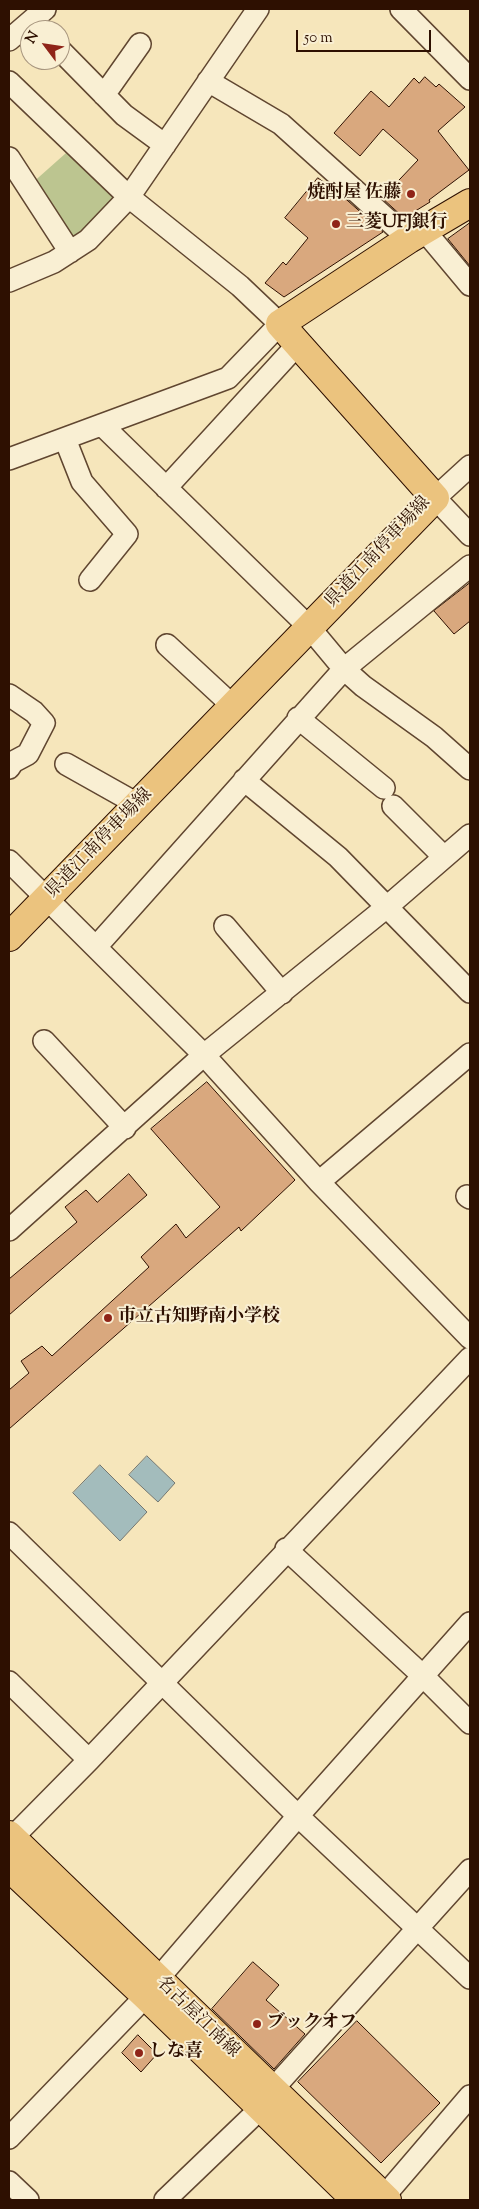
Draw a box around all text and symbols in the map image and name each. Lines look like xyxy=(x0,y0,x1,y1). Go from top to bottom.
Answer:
north arrow xyxy=(20,20,70,70)
scale bar xyxy=(299,20,434,52)
text: N xyxy=(22,28,44,48)
text: 50 m xyxy=(304,28,333,49)
place label: 焼酎屋 佐藤 xyxy=(307,183,401,205)
marker: 焼酎屋 佐藤 xyxy=(405,188,417,200)
place label: 三菱UFJ銀行 xyxy=(346,213,448,235)
marker: 三菱UFJ銀行 xyxy=(330,218,342,230)
street label: 県道江南停車場線 xyxy=(322,493,436,613)
street label: 県道江南停車場線 xyxy=(42,785,158,903)
place label: 市立古知野南小学校 xyxy=(118,1307,280,1329)
marker: 市立古知野南小学校 xyxy=(102,1312,114,1324)
street label: 名古屋江南線 xyxy=(151,1973,243,2063)
place label: ブックオフ xyxy=(267,2013,357,2035)
marker: ブックオフ xyxy=(251,2018,263,2030)
place label: しな喜 xyxy=(149,2042,203,2064)
marker: しな喜 xyxy=(133,2047,145,2059)

